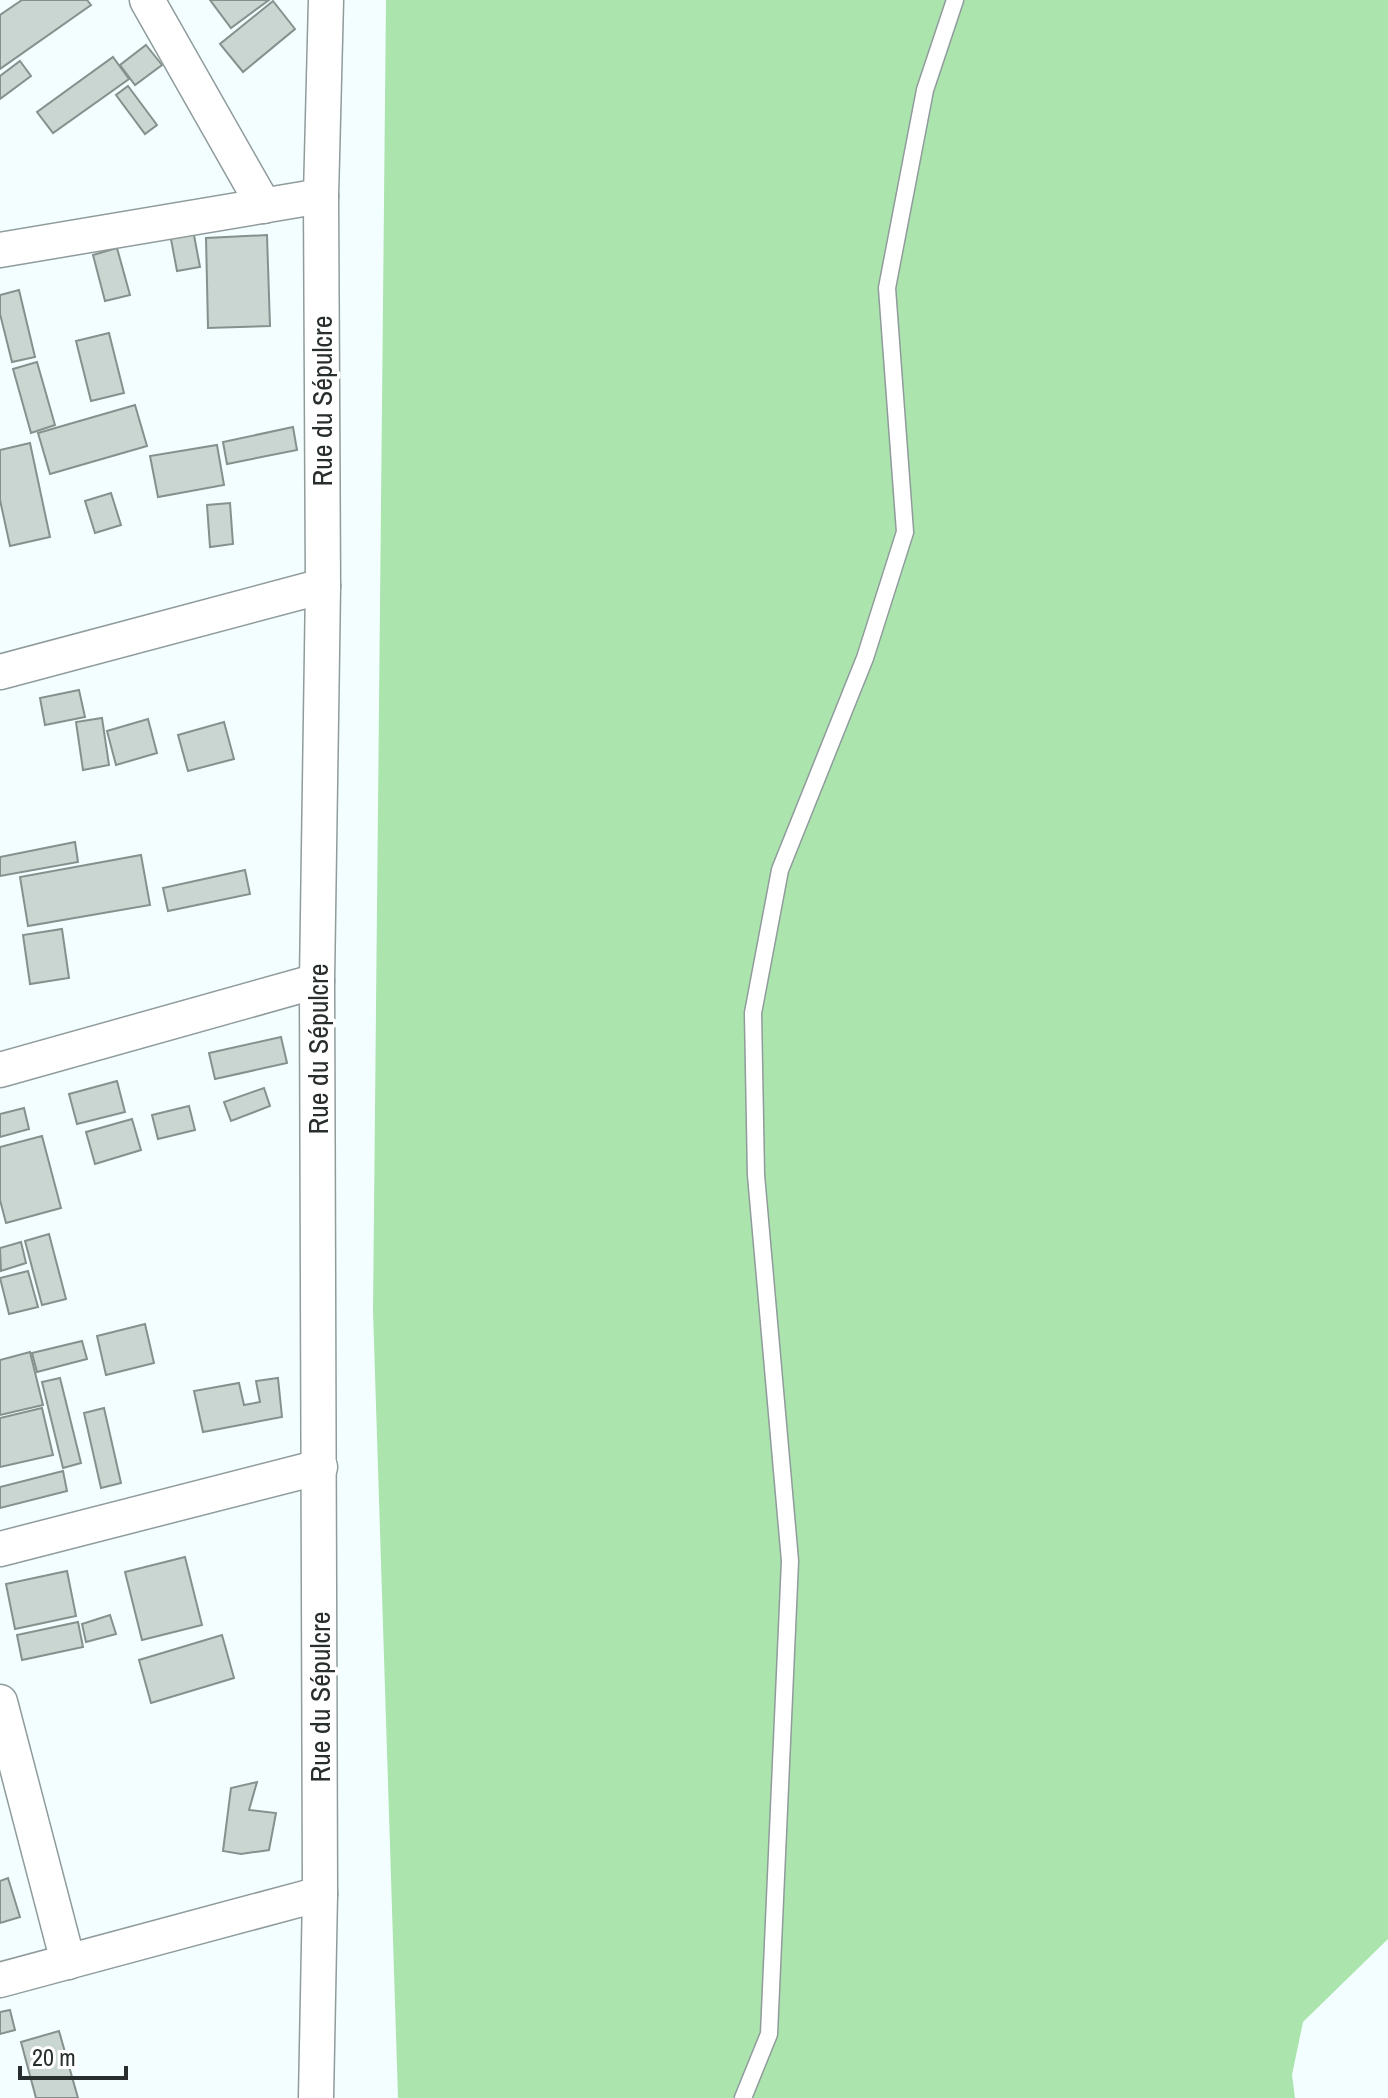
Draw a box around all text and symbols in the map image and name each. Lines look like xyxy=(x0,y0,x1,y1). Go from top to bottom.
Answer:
street label: Rue du Sépulcre xyxy=(303,315,341,487)
street label: Rue du Sépulcre xyxy=(299,963,337,1135)
street label: Rue du Sépulcre xyxy=(301,1611,339,1783)
scale bar xyxy=(20,2030,126,2080)
text: 20 m xyxy=(32,2041,76,2073)

